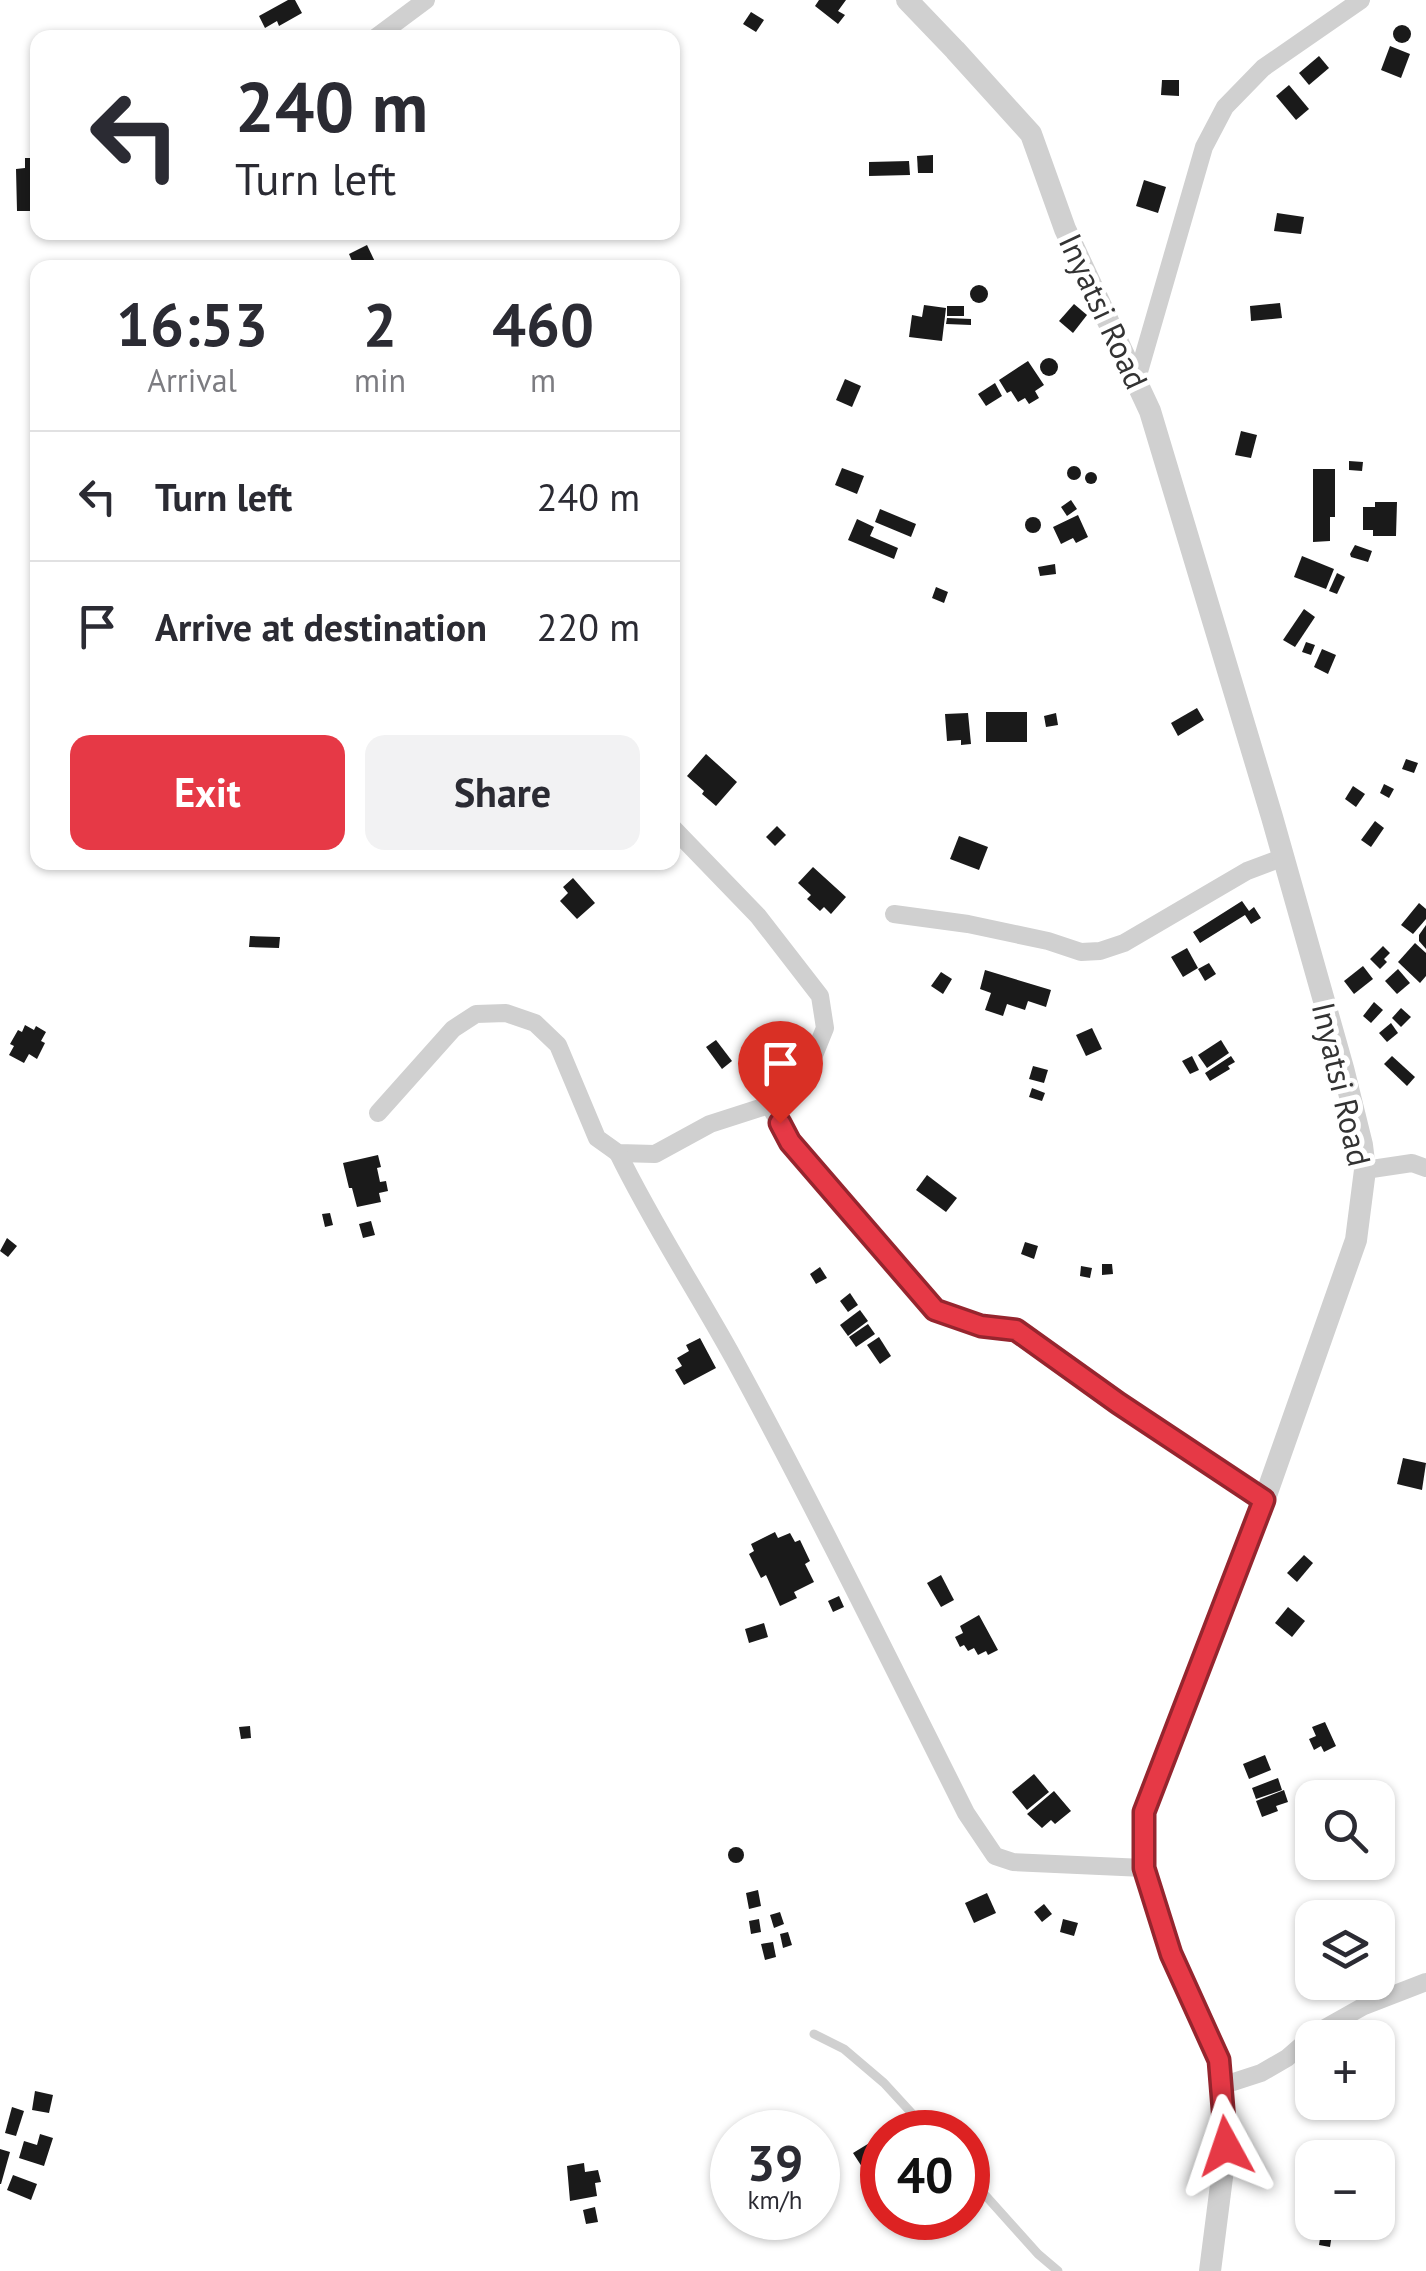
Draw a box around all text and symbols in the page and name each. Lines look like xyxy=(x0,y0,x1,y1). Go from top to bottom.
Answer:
text: 240 m xyxy=(235,61,428,151)
icon: left xyxy=(70,70,200,200)
text: Turn left xyxy=(235,149,396,207)
street label: Inyatsi Road xyxy=(1050,227,1158,395)
text: 16:53 xyxy=(116,285,268,363)
text: 2 xyxy=(363,285,397,363)
text: 460 xyxy=(492,285,594,363)
text: Arrival xyxy=(147,359,237,401)
text: min xyxy=(354,359,406,401)
text: m xyxy=(530,359,556,401)
icon: left xyxy=(70,469,125,524)
text: Turn left xyxy=(155,472,292,521)
text: 240 m xyxy=(537,472,640,521)
icon: arrive xyxy=(70,599,125,654)
text: Arrive at destination xyxy=(155,602,487,651)
text: 220 m xyxy=(537,602,640,651)
button: Exit xyxy=(70,735,345,850)
button: Share xyxy=(365,735,640,850)
street label: Inyatsi Road xyxy=(1303,998,1381,1170)
pin xyxy=(738,1021,823,1124)
icon: arrive xyxy=(753,1036,808,1091)
map controls xyxy=(1295,1780,1395,2240)
button: search xyxy=(1295,1780,1395,1880)
button: layers xyxy=(1295,1900,1395,2000)
button: + xyxy=(1295,2020,1395,2120)
position arrow xyxy=(1174,2094,1278,2198)
speed limit sign: 40 xyxy=(860,2110,990,2240)
text: 39 xyxy=(747,2130,803,2195)
button: − xyxy=(1295,2140,1395,2240)
text: km/h xyxy=(748,2184,802,2216)

